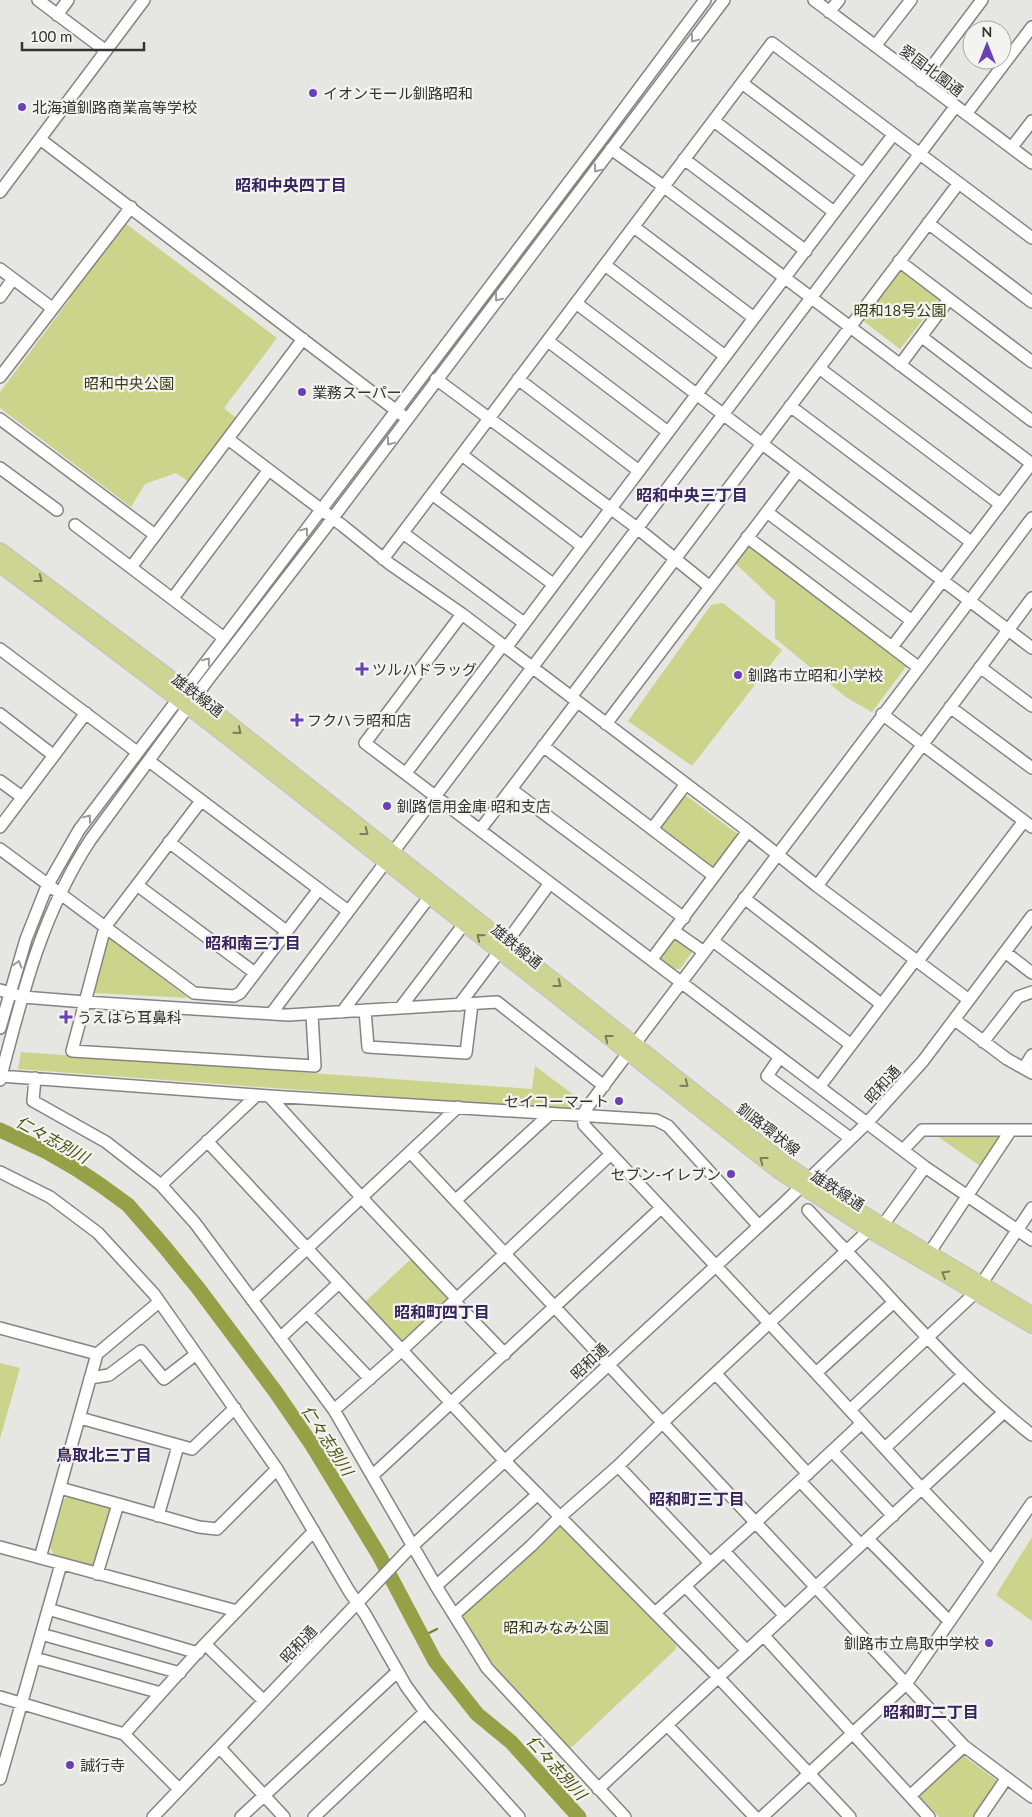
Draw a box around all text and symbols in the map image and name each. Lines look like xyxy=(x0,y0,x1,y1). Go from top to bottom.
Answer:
scale bar xyxy=(22,20,145,52)
north arrow xyxy=(962,20,1012,70)
text: N xyxy=(982,23,992,40)
text: 100 m xyxy=(30,27,72,45)
one-way arrow xyxy=(691,33,700,43)
street label: 愛国北園通 xyxy=(897,40,967,100)
place label: イオンモール釧路昭和 xyxy=(323,84,473,102)
marker: イオンモール釧路昭和 xyxy=(307,87,319,99)
place label: 北海道釧路商業高等学校 xyxy=(32,98,197,116)
marker: 北海道釧路商業高等学校 xyxy=(16,101,28,113)
one-way arrow xyxy=(594,163,602,172)
district label: 昭和中央四丁目 xyxy=(235,175,347,194)
one-way arrow xyxy=(495,292,504,302)
park label: 昭和18号公園 xyxy=(854,301,946,319)
park label: 昭和中央公園 xyxy=(84,374,174,392)
place label: 業務スーパー xyxy=(312,383,402,401)
marker: 業務スーパー xyxy=(296,386,308,398)
one-way arrow xyxy=(387,436,396,446)
district label: 昭和中央三丁目 xyxy=(636,485,748,504)
one-way arrow xyxy=(299,528,307,537)
one-way arrow xyxy=(33,574,42,582)
one-way arrow xyxy=(201,657,210,666)
place label: ツルハドラッグ xyxy=(372,660,477,678)
marker: ツルハドラッグ xyxy=(356,663,368,675)
place label: 釧路市立昭和小学校 xyxy=(748,666,883,684)
marker: 釧路市立昭和小学校 xyxy=(732,669,744,681)
street label: 雄鉄線通 xyxy=(169,670,227,720)
place label: フクハラ昭和店 xyxy=(307,711,411,729)
marker: フクハラ昭和店 xyxy=(291,714,303,726)
one-way arrow xyxy=(232,725,241,733)
place label: 釧路信用金庫 昭和支店 xyxy=(397,797,551,815)
marker: 釧路信用金庫 昭和支店 xyxy=(381,800,393,812)
one-way arrow xyxy=(82,814,91,824)
one-way arrow xyxy=(359,826,368,834)
street label: 雄鉄線通 xyxy=(488,920,546,972)
district label: 昭和南三丁目 xyxy=(205,933,301,952)
one-way arrow xyxy=(477,933,486,942)
one-way arrow xyxy=(13,960,23,969)
one-way arrow xyxy=(552,978,561,987)
place label: うえはら耳鼻科 xyxy=(77,1008,182,1026)
marker: うえはら耳鼻科 xyxy=(59,1010,73,1024)
one-way arrow xyxy=(604,1035,613,1044)
street label: 昭和通 xyxy=(860,1061,904,1107)
one-way arrow xyxy=(679,1079,688,1087)
place label: セイコーマート xyxy=(504,1092,609,1110)
marker: セイコーマート xyxy=(613,1095,625,1107)
street label: 釧路環状線 xyxy=(734,1099,804,1159)
water label: 仁々志別川 xyxy=(13,1111,94,1168)
one-way arrow xyxy=(760,1157,769,1165)
place label: セブン-イレブン xyxy=(610,1165,721,1183)
street label: 雄鉄線通 xyxy=(808,1166,868,1214)
marker: セブン-イレブン xyxy=(725,1168,737,1180)
one-way arrow xyxy=(941,1271,950,1281)
district label: 昭和町四丁目 xyxy=(394,1302,490,1321)
street label: 昭和通 xyxy=(566,1339,612,1383)
water label: 仁々志別川 xyxy=(298,1401,359,1480)
district label: 鳥取北三丁目 xyxy=(56,1445,152,1464)
district label: 昭和町三丁目 xyxy=(649,1489,745,1508)
park label: 昭和みなみ公園 xyxy=(503,1618,609,1636)
street label: 昭和通 xyxy=(276,1622,320,1666)
place label: 釧路市立鳥取中学校 xyxy=(844,1634,979,1652)
marker: 釧路市立鳥取中学校 xyxy=(983,1637,995,1649)
district label: 昭和町二丁目 xyxy=(883,1702,979,1721)
water label: 仁々志別川 xyxy=(523,1731,592,1805)
place label: 誠行寺 xyxy=(80,1756,125,1774)
marker: 誠行寺 xyxy=(64,1759,76,1771)

